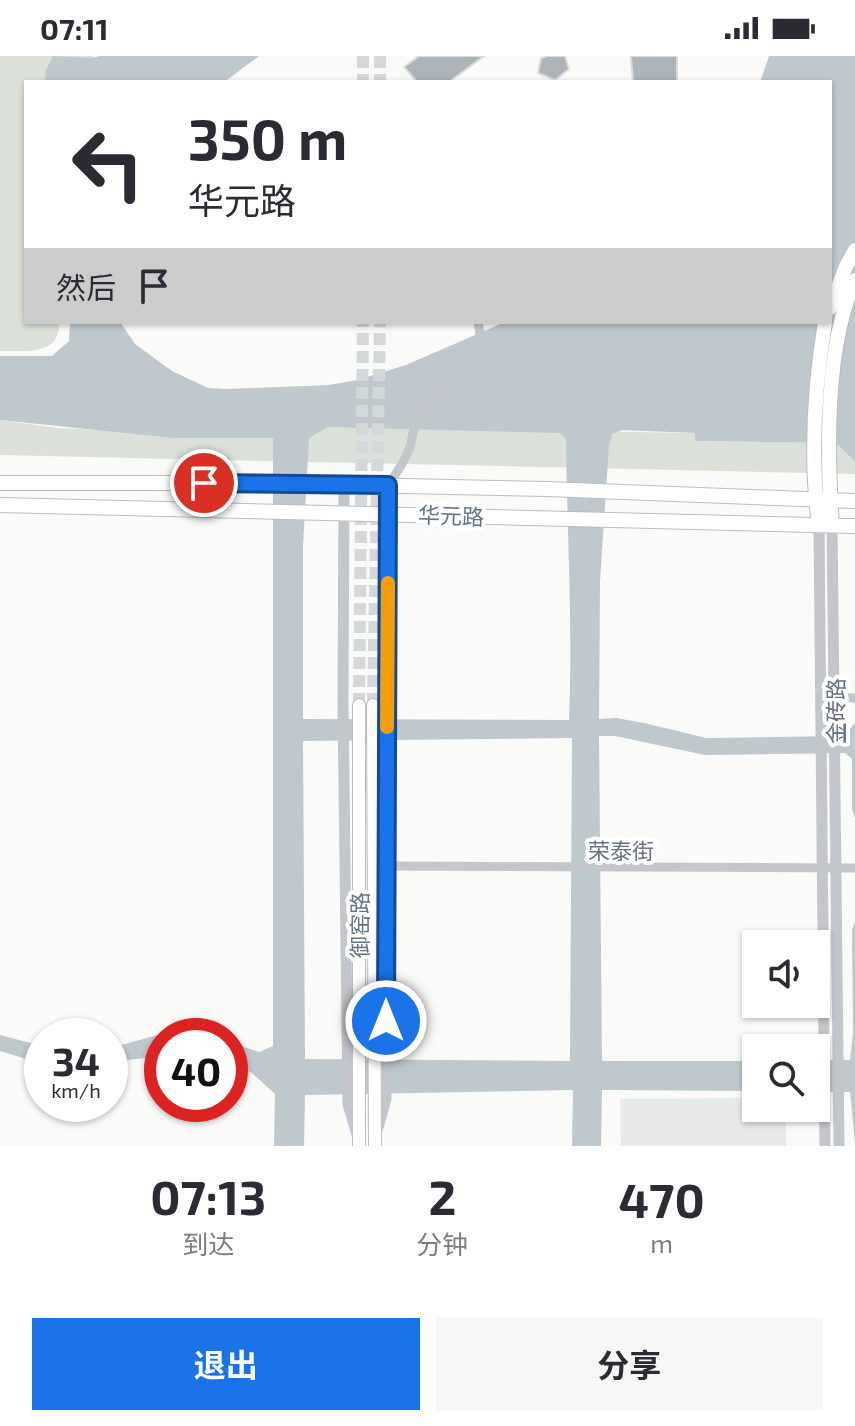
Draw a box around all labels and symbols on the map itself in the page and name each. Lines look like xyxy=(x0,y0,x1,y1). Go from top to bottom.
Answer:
pin xyxy=(170,449,238,517)
street label: 华元路 xyxy=(418,501,484,529)
street label: 金砖路 xyxy=(822,678,848,744)
street label: 荣泰街 xyxy=(588,837,654,863)
street label: 御窑路 xyxy=(346,892,372,958)
position arrow xyxy=(344,979,428,1063)
speed limit sign: 40 xyxy=(144,1018,248,1122)

